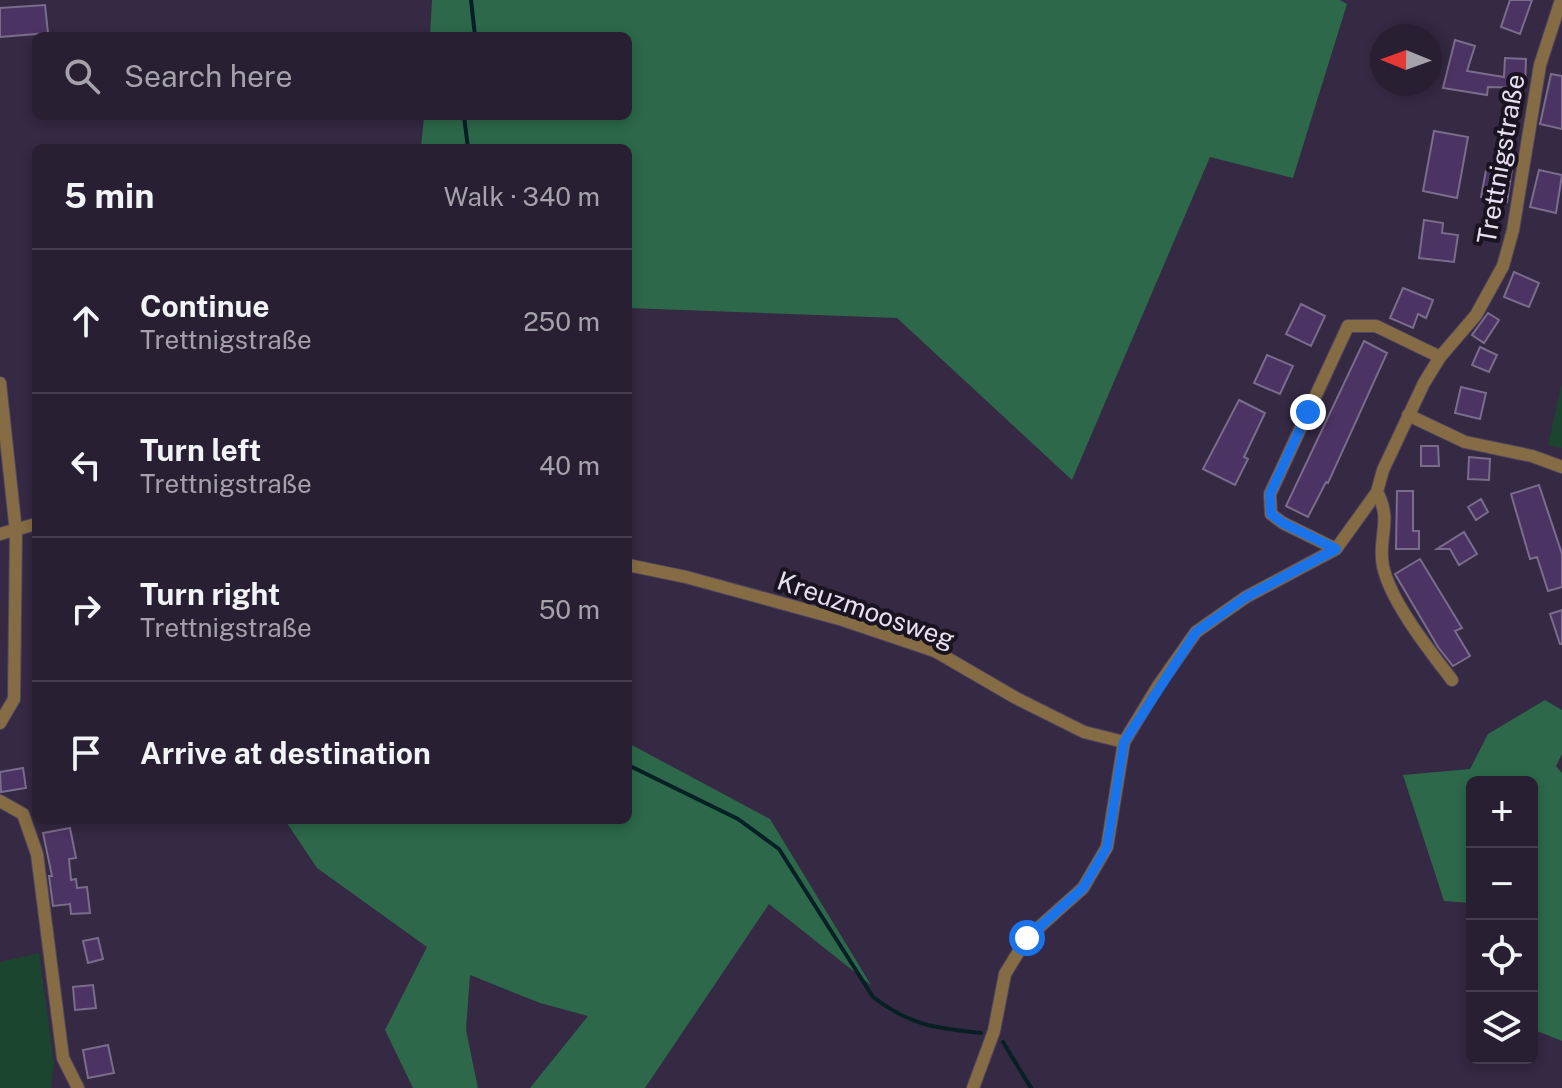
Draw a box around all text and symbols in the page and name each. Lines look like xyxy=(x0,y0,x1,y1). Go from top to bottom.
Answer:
north arrow xyxy=(1370,24,1442,96)
search box xyxy=(32,32,632,120)
icon: search xyxy=(60,54,104,98)
text: Search here xyxy=(124,58,292,94)
street label: Trettnigstraße xyxy=(1470,72,1531,246)
text: 5 min xyxy=(64,176,154,216)
text: Walk · 340 m xyxy=(444,181,600,212)
text: Continue xyxy=(140,288,270,324)
icon: ahead xyxy=(64,299,108,343)
text: 250 m xyxy=(523,306,600,337)
text: Trettnigstraße xyxy=(140,324,312,355)
route end xyxy=(1290,394,1326,430)
text: Turn left xyxy=(140,432,261,468)
icon: left xyxy=(64,443,108,487)
text: 40 m xyxy=(539,450,600,481)
text: Trettnigstraße xyxy=(140,468,312,499)
street label: Kreuzmoosweg xyxy=(773,565,959,654)
text: Turn right xyxy=(140,576,280,612)
icon: right xyxy=(64,587,108,631)
text: 50 m xyxy=(539,594,600,625)
text: Trettnigstraße xyxy=(140,612,312,643)
icon: arrive xyxy=(64,731,108,775)
text: Arrive at destination xyxy=(140,735,431,771)
map controls xyxy=(1466,776,1538,1064)
button: + xyxy=(1466,776,1538,848)
button: − xyxy=(1466,848,1538,920)
route start xyxy=(1009,920,1045,956)
button: locate xyxy=(1466,920,1538,992)
button: layers xyxy=(1466,992,1538,1064)

